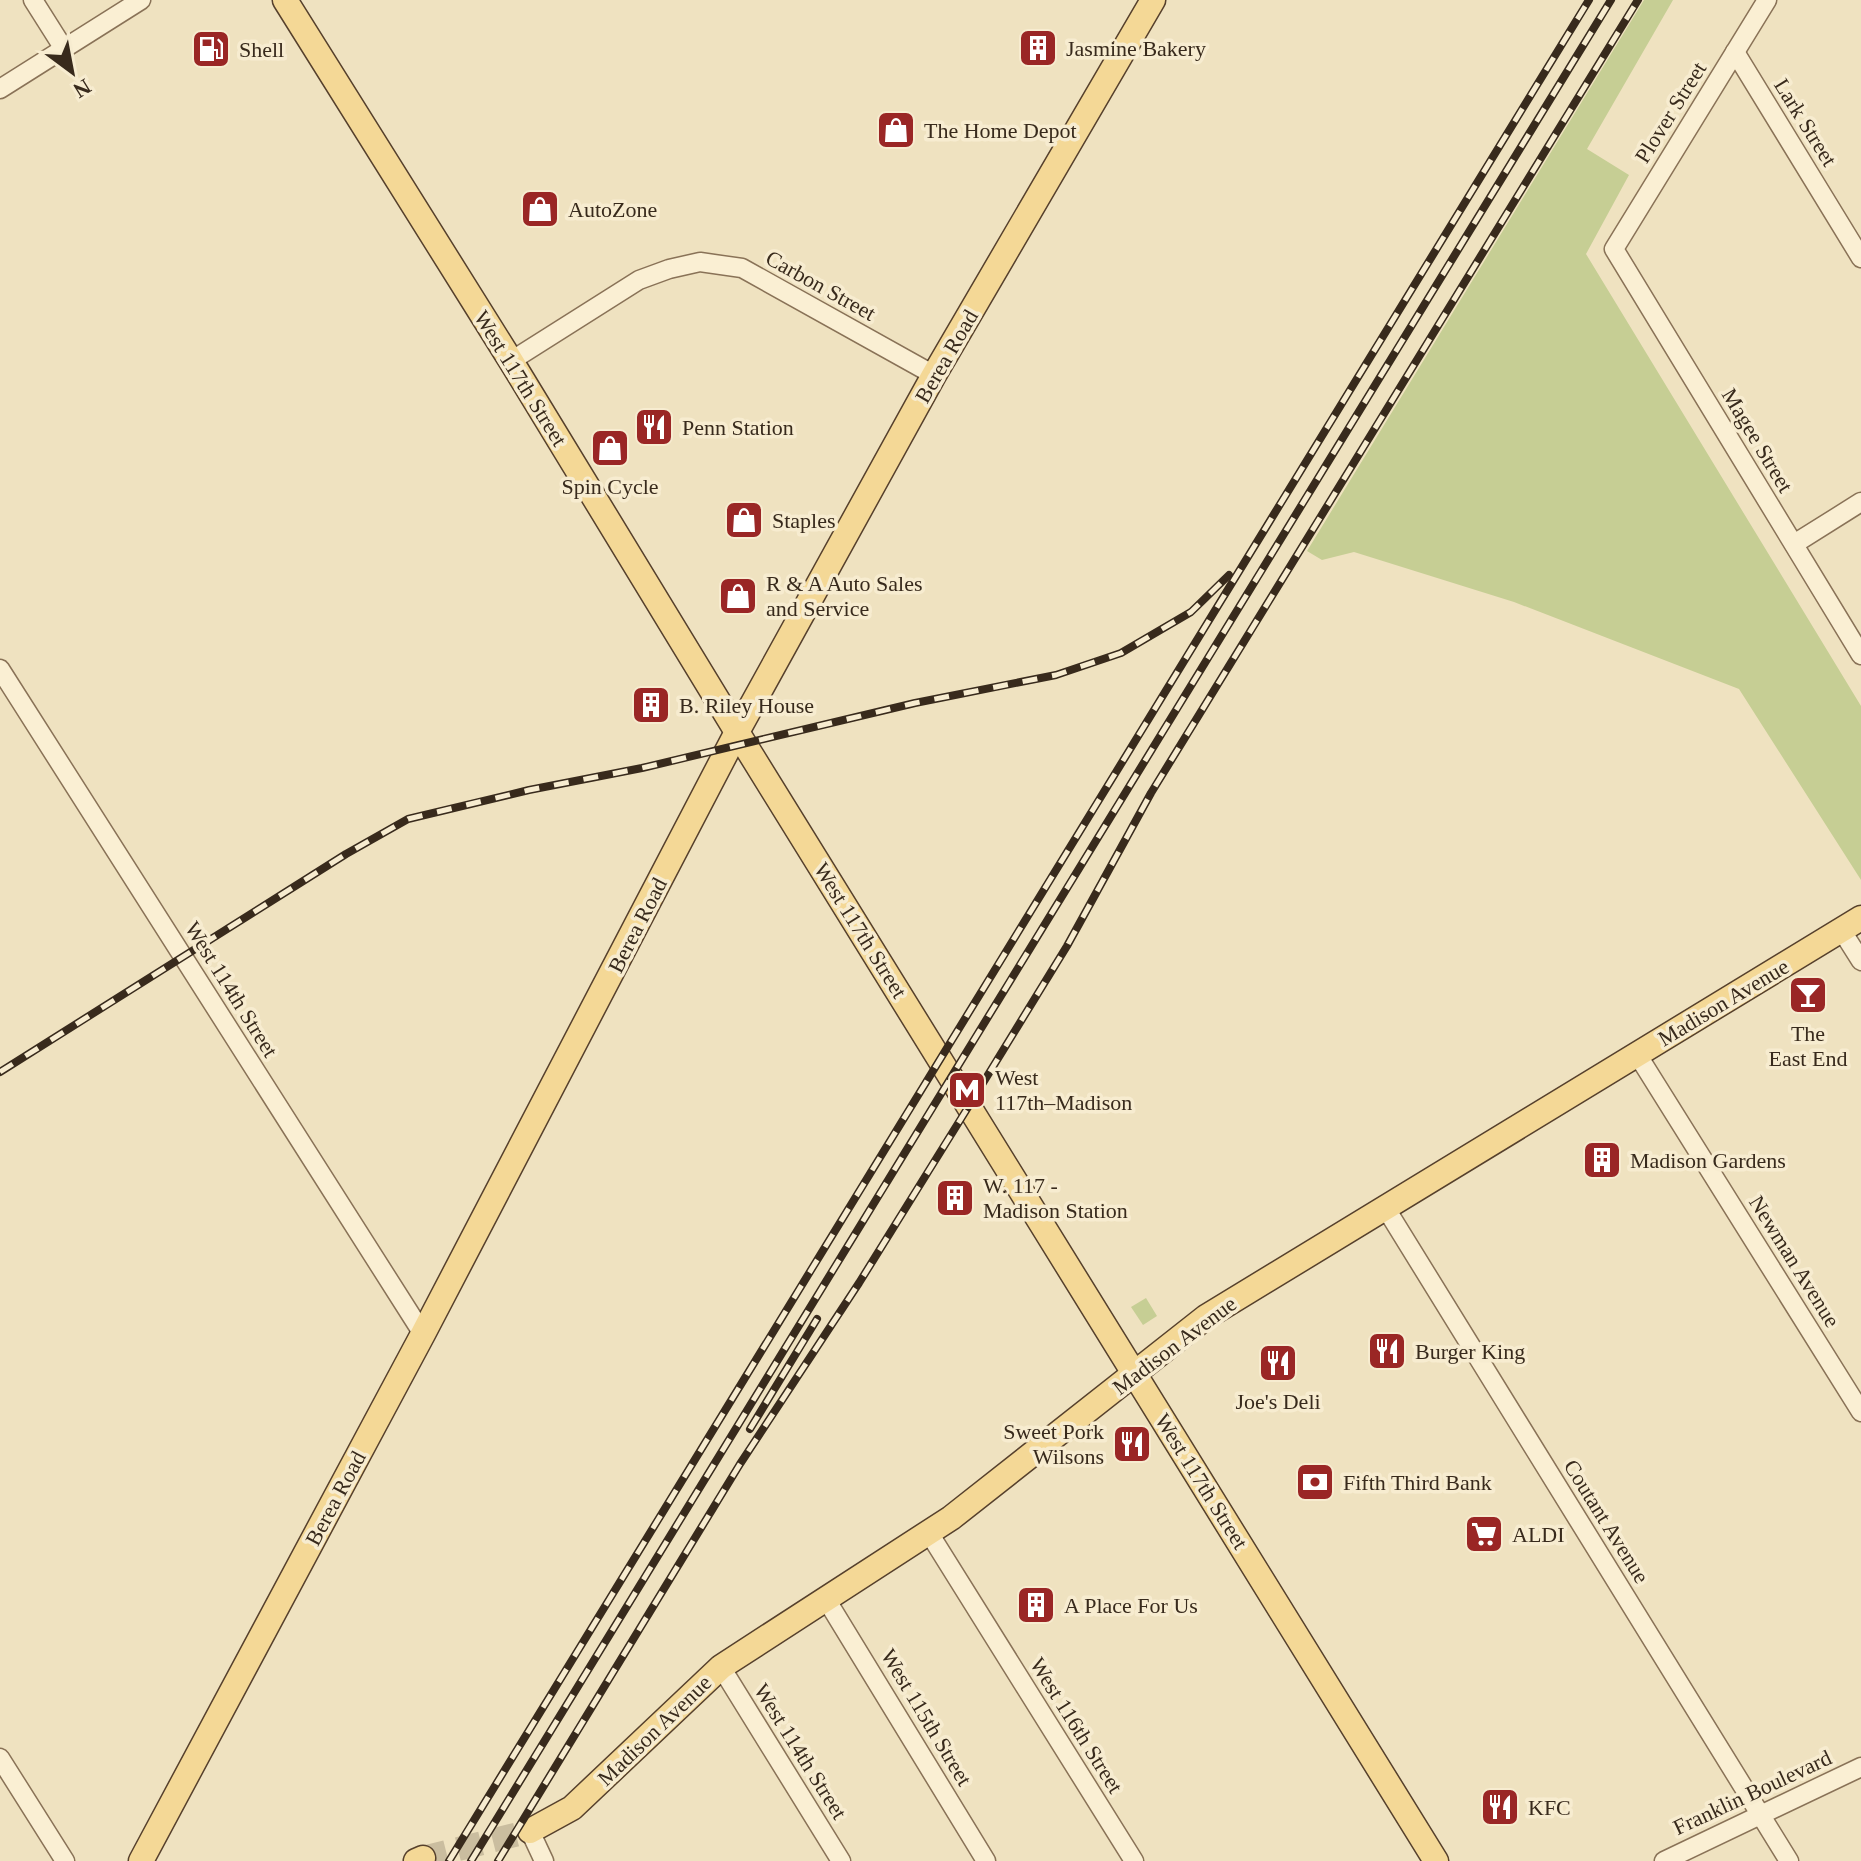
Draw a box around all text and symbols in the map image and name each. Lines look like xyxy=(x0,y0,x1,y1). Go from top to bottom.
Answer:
building icon: Jasmine Bakery xyxy=(1017,27,1059,69)
fuel station icon: Shell xyxy=(190,28,232,70)
north arrow xyxy=(32,32,112,112)
place label: Jasmine Bakery xyxy=(1066,36,1206,61)
place label: Shell xyxy=(239,37,284,62)
street label: Plover Street xyxy=(1630,57,1711,167)
text: N xyxy=(69,74,96,103)
street label: Lark Street xyxy=(1769,74,1842,171)
shop icon: The Home Depot xyxy=(875,109,917,151)
place label: The Home Depot xyxy=(924,118,1077,143)
shop icon: AutoZone xyxy=(519,188,561,230)
place label: AutoZone xyxy=(568,197,657,222)
street label: Carbon Street xyxy=(762,245,880,326)
street label: Berea Road xyxy=(910,305,983,407)
street label: West 117th Street xyxy=(469,306,572,451)
street label: Magee Street xyxy=(1717,384,1798,497)
restaurant icon: Penn Station xyxy=(633,406,675,448)
place label: Penn Station xyxy=(682,415,794,440)
shop icon: Spin Cycle xyxy=(589,427,631,469)
place label: Spin Cycle xyxy=(561,474,659,499)
shop icon: Staples xyxy=(723,499,765,541)
place label: Staples xyxy=(772,508,836,533)
place label: R & A Auto Sales and Service xyxy=(766,571,922,621)
shop icon: R & A Auto Sales and Service xyxy=(717,575,759,617)
building icon: B. Riley House xyxy=(630,684,672,726)
place label: B. Riley House xyxy=(679,693,814,718)
street label: West 117th Street xyxy=(809,858,912,1003)
street label: Berea Road xyxy=(603,874,672,977)
street label: West 114th Street xyxy=(180,917,283,1062)
street label: Madison Avenue xyxy=(1653,954,1793,1051)
bar icon: The East End xyxy=(1787,974,1829,1016)
place label: The East End xyxy=(1769,1021,1847,1071)
place label: West 117th–Madison xyxy=(995,1065,1132,1115)
metro station icon: West 117th–Madison xyxy=(946,1069,988,1111)
building icon: Madison Gardens xyxy=(1581,1139,1623,1181)
place label: Madison Gardens xyxy=(1630,1148,1786,1173)
place label: W. 117 - Madison Station xyxy=(983,1173,1128,1223)
building icon: W. 117 - Madison Station xyxy=(934,1177,976,1219)
street label: Newman Avenue xyxy=(1744,1191,1845,1332)
street label: Madison Avenue xyxy=(1108,1291,1241,1400)
restaurant icon: Burger King xyxy=(1366,1330,1408,1372)
place label: Burger King xyxy=(1415,1339,1525,1364)
restaurant icon: Joe's Deli xyxy=(1257,1342,1299,1384)
place label: Joe's Deli xyxy=(1235,1389,1321,1414)
street label: West 117th Street xyxy=(1150,1409,1253,1554)
place label: Sweet Pork Wilsons xyxy=(1003,1419,1104,1469)
restaurant icon: Sweet Pork Wilsons xyxy=(1111,1423,1153,1465)
street label: Berea Road xyxy=(300,1447,371,1550)
street label: Coutant Avenue xyxy=(1559,1455,1654,1588)
bank icon: Fifth Third Bank xyxy=(1294,1461,1336,1503)
place label: Fifth Third Bank xyxy=(1343,1470,1492,1495)
supermarket icon: ALDI xyxy=(1463,1513,1505,1555)
place label: ALDI xyxy=(1512,1522,1565,1547)
building icon: A Place For Us xyxy=(1015,1584,1057,1626)
place label: A Place For Us xyxy=(1064,1593,1198,1618)
street label: West 115th Street xyxy=(876,1644,977,1790)
street label: West 116th Street xyxy=(1025,1653,1128,1798)
street label: Madison Avenue xyxy=(592,1670,716,1791)
street label: West 114th Street xyxy=(749,1679,852,1824)
street label: Franklin Boulevard xyxy=(1669,1745,1835,1840)
restaurant icon: KFC xyxy=(1479,1786,1521,1828)
place label: KFC xyxy=(1528,1795,1571,1820)

